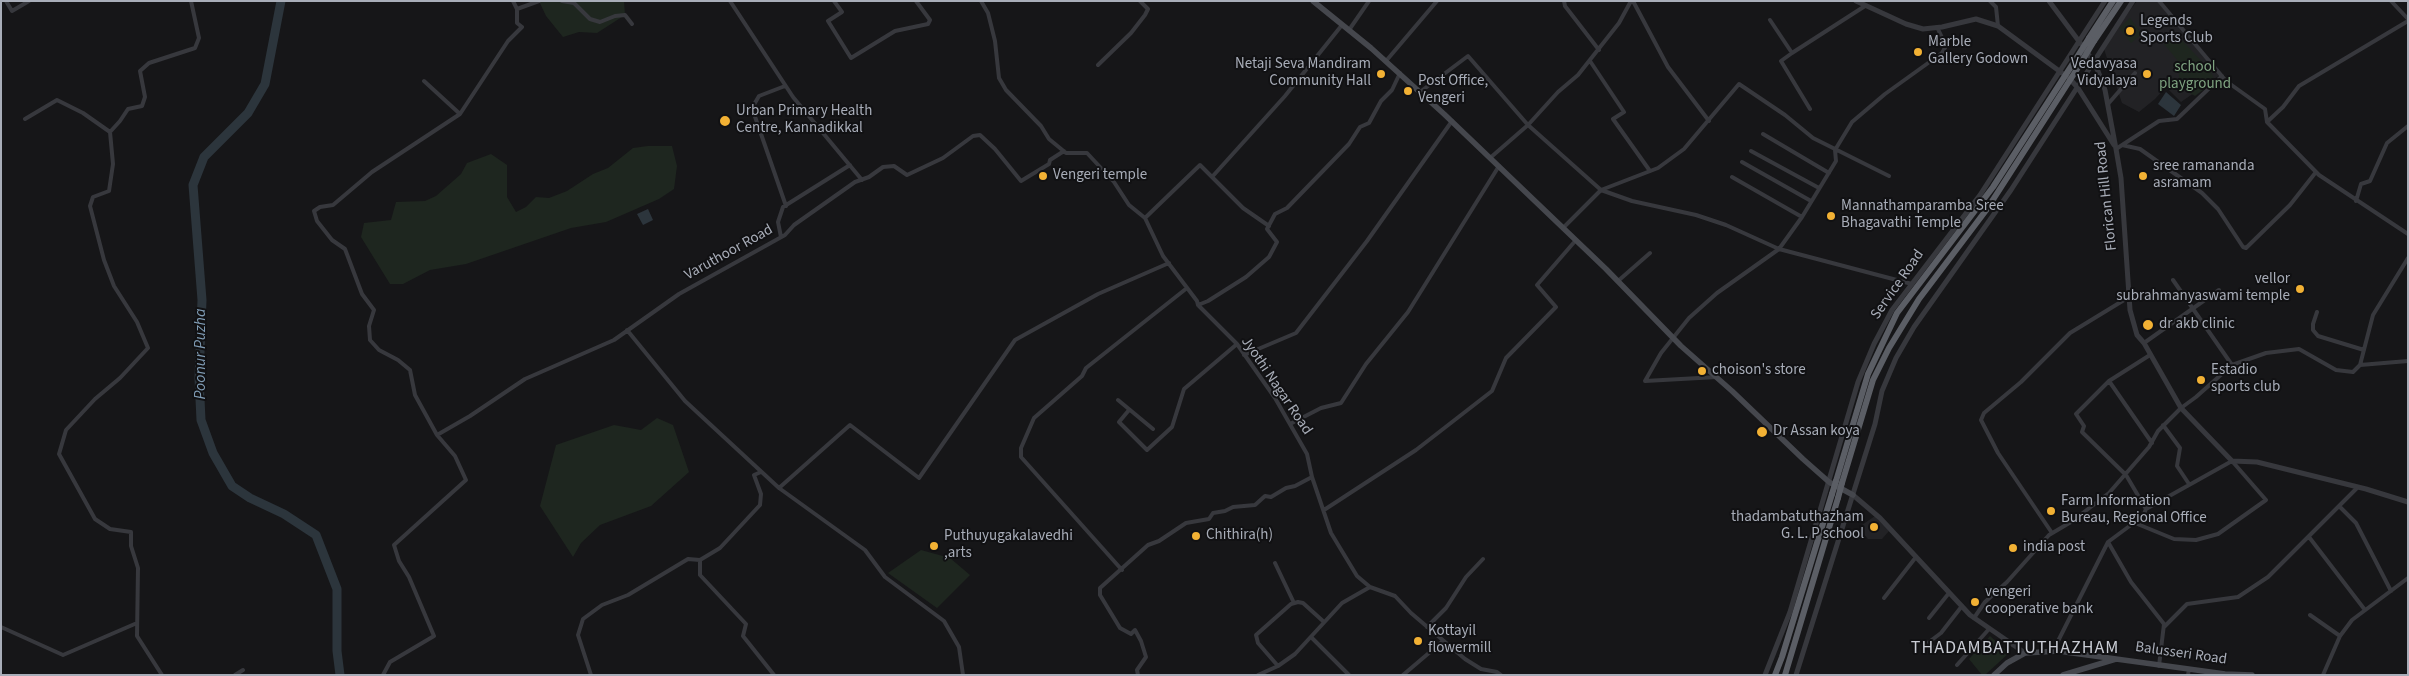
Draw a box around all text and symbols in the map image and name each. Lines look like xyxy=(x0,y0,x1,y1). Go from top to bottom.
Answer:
place label: Legends Sports Club xyxy=(2140,13,2213,48)
marker: Legends Sports Club xyxy=(2124,25,2136,37)
place label: Marble Gallery Godown xyxy=(1928,34,2028,69)
marker: Marble Gallery Godown xyxy=(1912,46,1924,58)
place label: Netaji Seva Mandiram Community Hall xyxy=(1235,56,1371,91)
place label: Vedavyasa Vidyalaya xyxy=(2071,56,2137,91)
park label: school playground xyxy=(2159,59,2231,94)
marker: Netaji Seva Mandiram Community Hall xyxy=(1375,68,1387,80)
marker: Vedavyasa Vidyalaya xyxy=(2141,68,2153,80)
place label: Post Office, Vengeri xyxy=(1418,73,1488,108)
marker: Post Office, Vengeri xyxy=(1402,85,1414,97)
place label: Urban Primary Health Centre, Kannadikkal xyxy=(736,103,872,138)
marker: Urban Primary Health Centre, Kannadikkal xyxy=(718,114,732,128)
street label: Florican Hill Road xyxy=(2092,140,2122,252)
place label: sree ramananda asramam xyxy=(2153,158,2254,193)
place label: Vengeri temple xyxy=(1053,167,1147,185)
marker: Vengeri temple xyxy=(1037,170,1049,182)
marker: sree ramananda asramam xyxy=(2137,170,2149,182)
place label: Mannathamparamba Sree Bhagavathi Temple xyxy=(1841,198,2004,233)
marker: Mannathamparamba Sree Bhagavathi Temple xyxy=(1825,210,1837,222)
street label: Varuthoor Road xyxy=(682,221,776,285)
street label: Service Road xyxy=(1867,247,1929,323)
place label: vellor subrahmanyaswami temple xyxy=(2116,271,2290,306)
marker: vellor subrahmanyaswami temple xyxy=(2294,283,2306,295)
water label: Poonur Puzha xyxy=(191,308,211,400)
place label: dr akb clinic xyxy=(2159,316,2235,334)
marker: dr akb clinic xyxy=(2141,318,2155,332)
street label: Jyothi Nagar Road xyxy=(1237,334,1315,438)
place label: choison's store xyxy=(1712,362,1806,380)
place label: Estadio sports club xyxy=(2211,362,2280,397)
marker: choison's store xyxy=(1696,365,1708,377)
marker: Estadio sports club xyxy=(2195,374,2207,386)
place label: Dr Assan koya xyxy=(1773,423,1860,441)
marker: Dr Assan koya xyxy=(1755,425,1769,439)
place label: Farm Information Bureau, Regional Office xyxy=(2061,493,2207,528)
marker: Farm Information Bureau, Regional Office xyxy=(2045,505,2057,517)
place label: thadambatuthazham G. L. P school xyxy=(1731,509,1864,544)
marker: thadambatuthazham G. L. P school xyxy=(1868,521,1880,533)
place label: Chithira(h) xyxy=(1206,527,1273,545)
place label: Puthuyugakalavedhi ,arts xyxy=(944,528,1073,563)
marker: Chithira(h) xyxy=(1190,530,1202,542)
place label: india post xyxy=(2023,539,2085,557)
marker: Puthuyugakalavedhi ,arts xyxy=(928,540,940,552)
marker: india post xyxy=(2007,542,2019,554)
place label: vengeri cooperative bank xyxy=(1985,584,2093,619)
marker: vengeri cooperative bank xyxy=(1969,596,1981,608)
place label: Kottayil flowermill xyxy=(1428,623,1491,658)
marker: Kottayil flowermill xyxy=(1412,635,1424,647)
district label: THADAMBATTUTHAZHAM xyxy=(1908,638,2122,660)
street label: Balusseri Road xyxy=(2134,639,2228,669)

